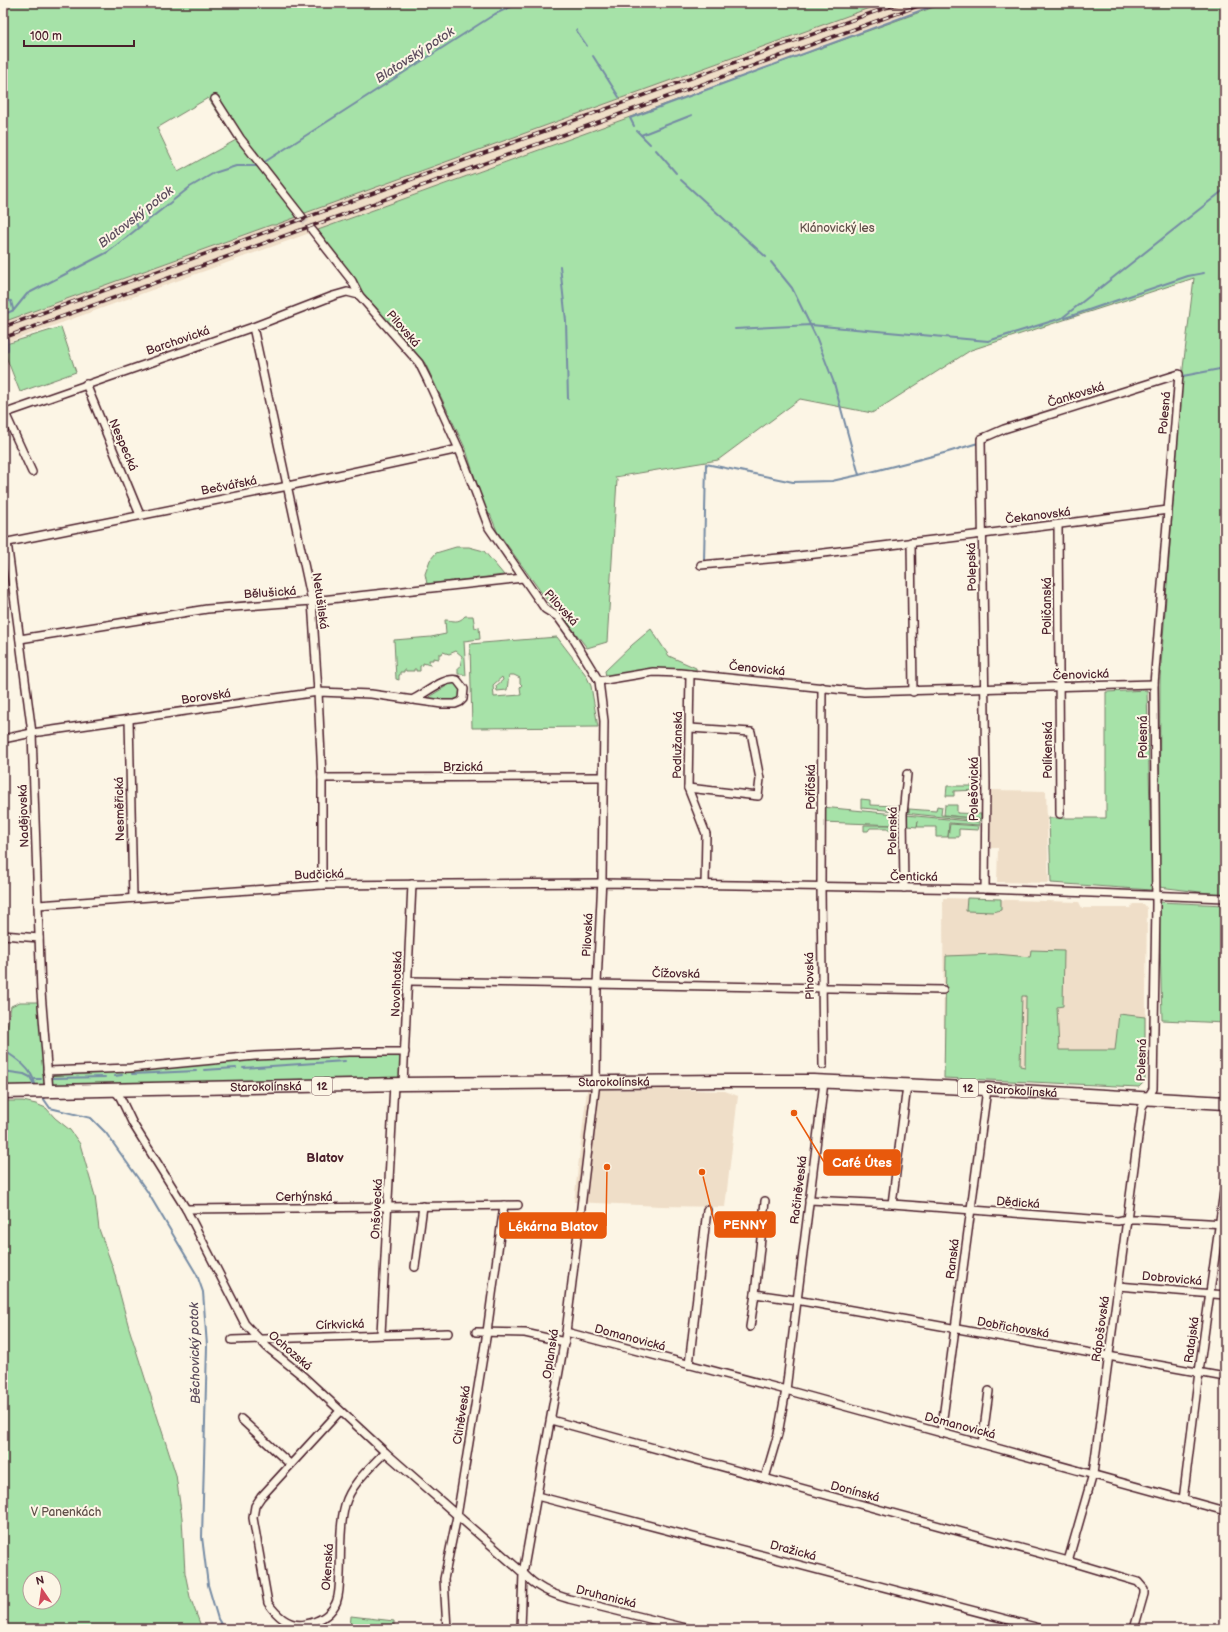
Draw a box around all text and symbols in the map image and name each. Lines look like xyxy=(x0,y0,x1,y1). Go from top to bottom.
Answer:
scale bar xyxy=(24,22,134,48)
water label: Blatovský potok xyxy=(372,23,458,86)
text: 100 m xyxy=(30,29,62,44)
water label: Blatovský potok xyxy=(95,182,177,251)
park label: Klánovický les xyxy=(799,221,875,236)
street label: Pilovská xyxy=(383,308,423,351)
street label: Barchovická xyxy=(144,323,212,359)
street label: Čankovská xyxy=(1045,377,1106,411)
street label: Polesná xyxy=(1156,391,1174,435)
street label: Nespecká xyxy=(105,417,141,473)
street label: Bečvářská xyxy=(200,473,258,499)
street label: Čekanovská xyxy=(1004,503,1072,527)
street label: Polepská xyxy=(964,542,980,592)
street label: Netušilská xyxy=(309,572,331,630)
street label: Poličanská xyxy=(1040,577,1055,635)
street label: Bělušická xyxy=(243,584,297,602)
street label: Pilovská xyxy=(541,587,581,629)
street label: Čenovická xyxy=(728,657,786,679)
street label: Čenovická xyxy=(1052,665,1110,683)
street label: Borovská xyxy=(180,686,232,708)
street label: Podlužanská xyxy=(670,711,686,779)
street label: Polesná xyxy=(1136,715,1151,759)
street label: Políkenská xyxy=(1041,721,1056,779)
street label: Polešovická xyxy=(967,757,982,821)
street label: Brzická xyxy=(443,760,483,775)
street label: Poříčská xyxy=(804,764,819,810)
street label: Nesměřická xyxy=(112,776,128,841)
street label: Nadějovská xyxy=(15,784,33,848)
street label: Polenská xyxy=(885,806,901,856)
street label: Budčická xyxy=(294,867,344,883)
street label: Čentická xyxy=(890,867,938,885)
street label: Pilovská xyxy=(579,913,597,957)
street label: Novolhotská xyxy=(388,950,406,1017)
street label: Plhovská xyxy=(802,952,818,1000)
street label: Čížovská xyxy=(652,964,700,982)
street label: Polesná xyxy=(1134,1038,1150,1082)
street label: Starokolínská xyxy=(578,1074,650,1090)
road number: 12 xyxy=(312,1077,332,1095)
street label: Starokolínská xyxy=(230,1079,302,1095)
road number: 12 xyxy=(958,1079,978,1097)
street label: Starokolínská xyxy=(985,1081,1058,1101)
district label: Blatov xyxy=(306,1150,345,1166)
callout: Café Útes xyxy=(824,1150,900,1175)
text: Café Útes xyxy=(832,1154,892,1171)
street label: Račiněveská xyxy=(787,1155,811,1225)
street label: Onšovecká xyxy=(368,1178,386,1240)
street label: Cerhýnská xyxy=(275,1190,333,1205)
street label: Dědická xyxy=(996,1194,1041,1212)
callout: PENNY xyxy=(715,1212,775,1237)
callout: Lékárna Blatov xyxy=(500,1213,606,1238)
text: PENNY xyxy=(723,1217,767,1233)
text: Lékárna Blatov xyxy=(508,1219,599,1235)
street label: Ranská xyxy=(943,1238,963,1280)
street label: Dobrovická xyxy=(1141,1269,1203,1289)
street label: Rápošovská xyxy=(1089,1295,1113,1363)
water label: Běchovický potok xyxy=(186,1301,204,1404)
street label: Dobřichovská xyxy=(976,1314,1050,1342)
street label: Ratajská xyxy=(1181,1316,1203,1364)
street label: Církvická xyxy=(315,1317,365,1333)
street label: Domanovická xyxy=(593,1321,667,1355)
street label: Ochozská xyxy=(265,1328,315,1374)
street label: Oplanská xyxy=(540,1328,562,1380)
street label: Ctiněveská xyxy=(450,1384,474,1446)
street label: Domanovická xyxy=(923,1409,997,1443)
street label: Donínská xyxy=(829,1478,881,1506)
park label: V Panenkách xyxy=(31,1505,102,1520)
street label: Dražická xyxy=(768,1538,818,1564)
street label: Okenská xyxy=(319,1543,337,1591)
north arrow xyxy=(22,1570,62,1610)
text: N xyxy=(34,1573,45,1588)
street label: Druhanická xyxy=(574,1582,638,1612)

